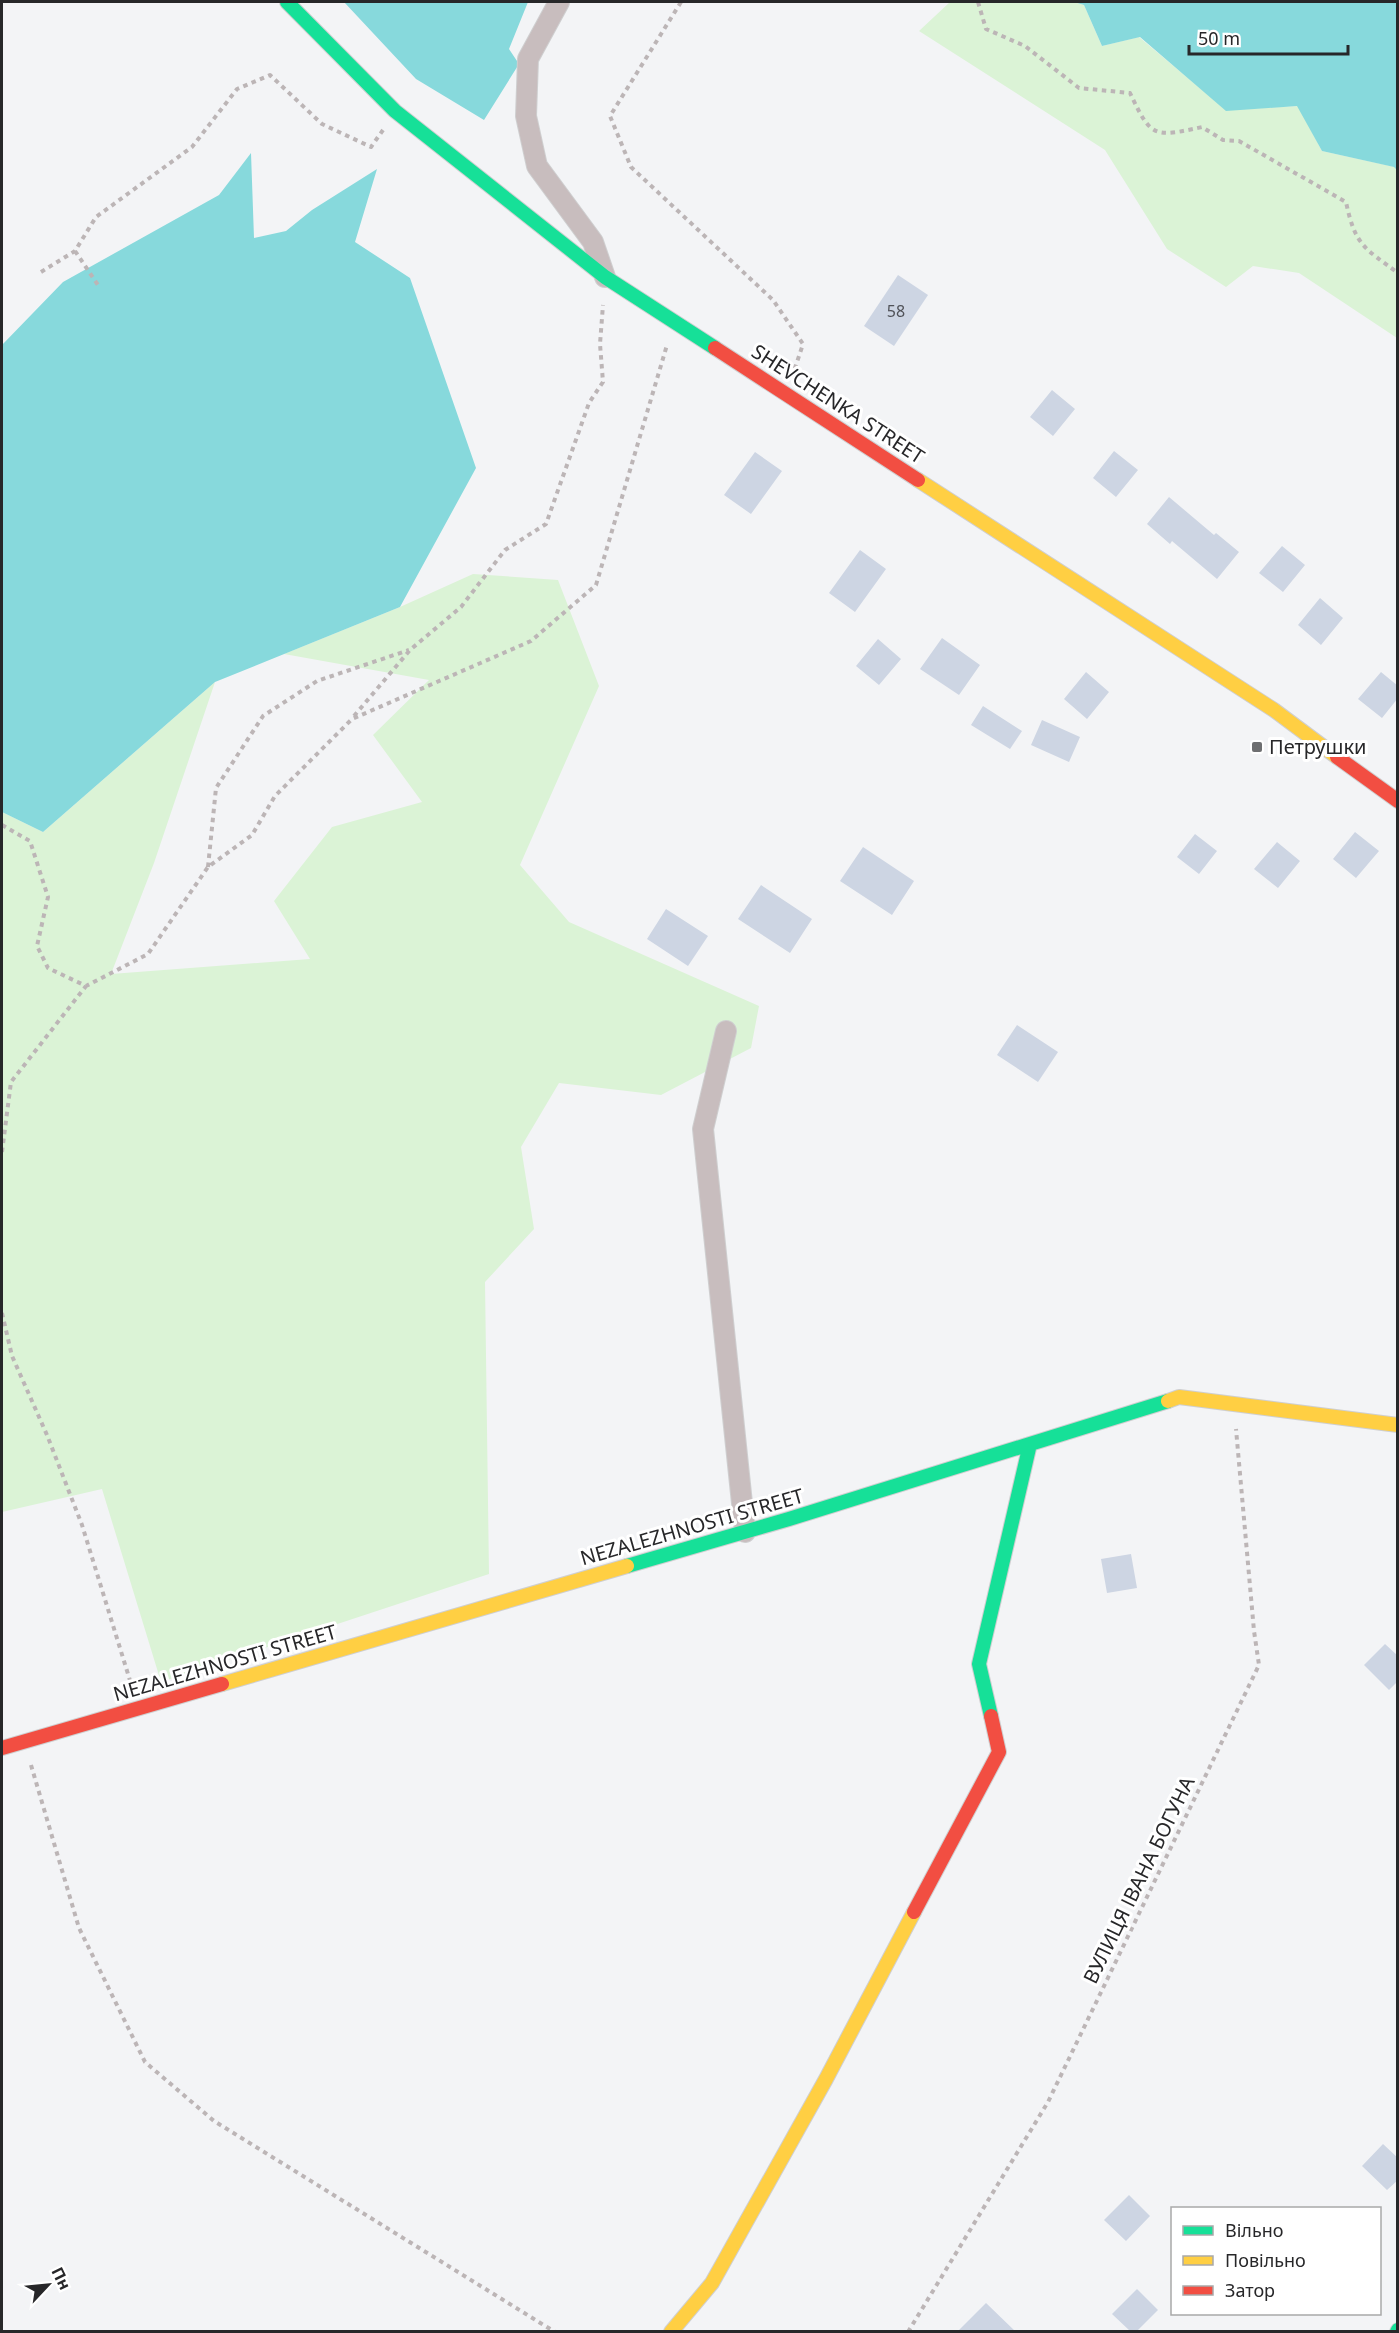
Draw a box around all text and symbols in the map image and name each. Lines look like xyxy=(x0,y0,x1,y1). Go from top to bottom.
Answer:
scale bar xyxy=(1189,18,1348,56)
text: 50 m xyxy=(1198,26,1240,50)
house number: 58 xyxy=(887,300,905,322)
street label: SHEVCHENKA STREET xyxy=(747,338,930,470)
place label: Петрушки xyxy=(1269,733,1366,760)
marker: Петрушки xyxy=(1250,740,1264,754)
street label: NEZALEZHNOSTI STREET xyxy=(577,1482,807,1571)
street label: NEZALEZHNOSTI STREET xyxy=(110,1618,340,1707)
street label: ВУЛИЦЯ ІВАНА БОГУНА xyxy=(1077,1772,1201,1988)
legend xyxy=(1171,2207,1381,2315)
text: Вільно xyxy=(1225,2218,1283,2242)
text: Повільно xyxy=(1225,2248,1306,2272)
north arrow xyxy=(18,2255,78,2315)
text: Пн xyxy=(47,2263,76,2293)
text: Затор xyxy=(1225,2278,1275,2302)

